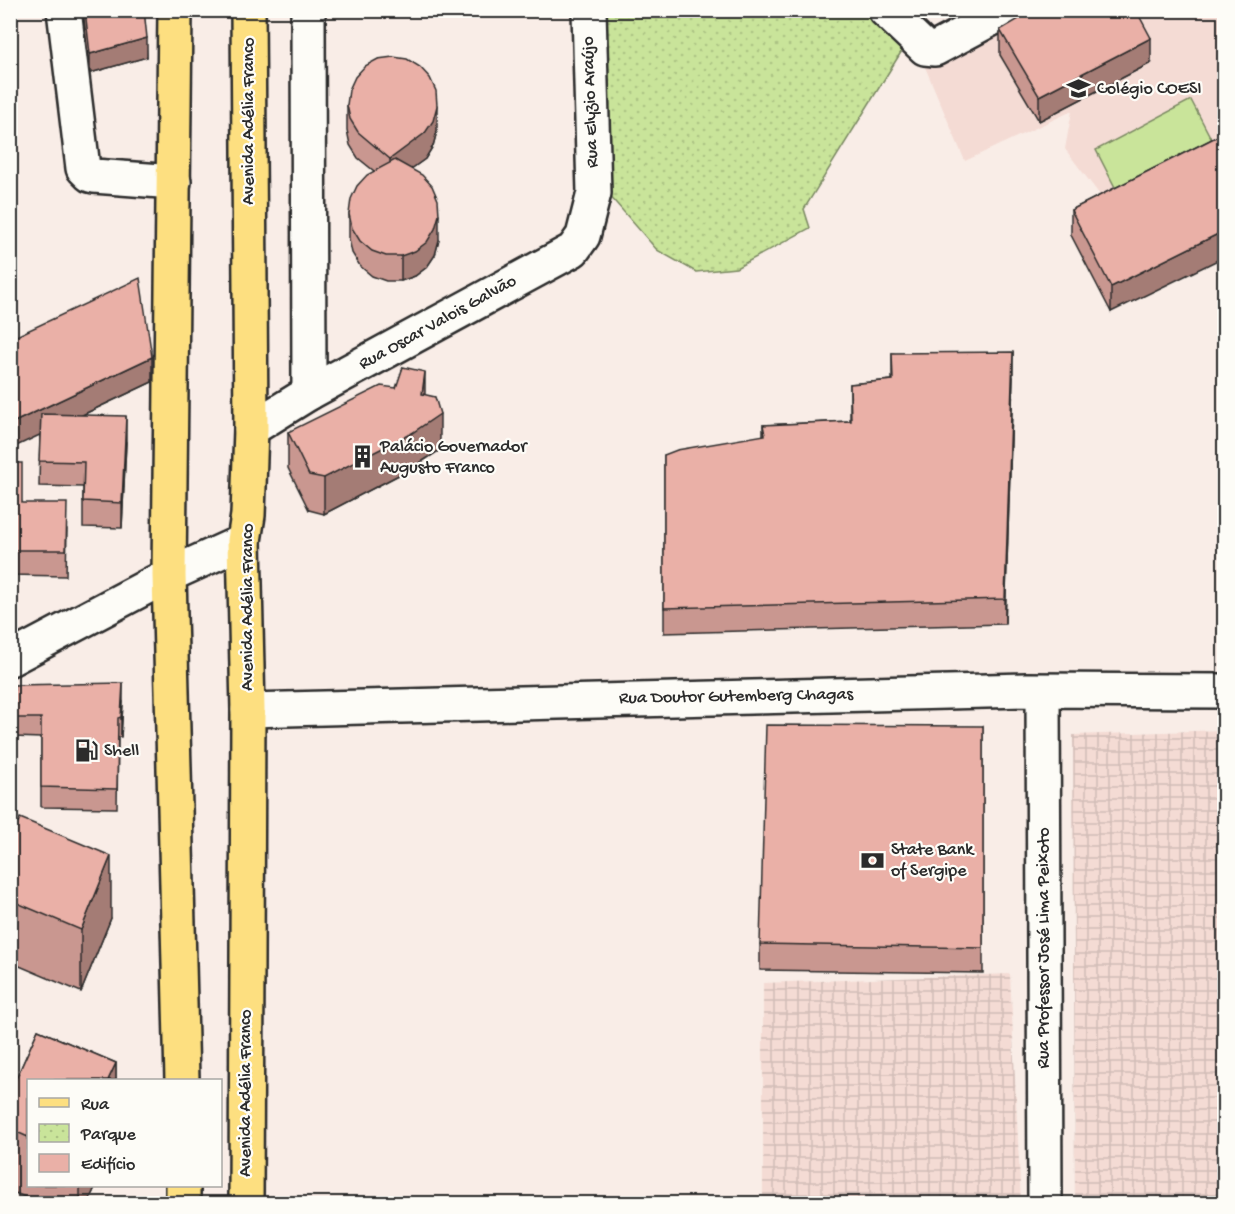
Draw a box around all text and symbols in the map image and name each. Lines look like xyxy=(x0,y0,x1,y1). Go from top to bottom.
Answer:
street label: Rua Elyzio Araújo xyxy=(578,36,604,168)
street label: Avenida Adélia Franco xyxy=(239,37,260,205)
school or university icon: Colégio COESI xyxy=(1066,76,1092,102)
place label: Colégio COESI xyxy=(1097,79,1202,100)
street label: Rua Oscar Valois Galvão xyxy=(355,271,521,375)
place label: Palácio Governador Augusto Franco xyxy=(379,437,528,479)
building icon: Palácio Governador Augusto Franco xyxy=(349,444,375,470)
street label: Avenida Adélia Franco xyxy=(238,523,259,691)
street label: Rua Doutor Gutemberg Chagas xyxy=(619,684,855,710)
fuel station icon: Shell xyxy=(73,738,99,764)
place label: Shell xyxy=(104,741,139,762)
street label: Rua Professor José Lima Peixoto xyxy=(1034,827,1055,1069)
place label: State Bank of Sergipe xyxy=(891,840,975,882)
bank icon: State Bank of Sergipe xyxy=(860,847,886,873)
street label: Avenida Adélia Franco xyxy=(236,1009,257,1177)
legend xyxy=(27,1079,222,1187)
text: Rua xyxy=(81,1095,110,1116)
text: Parque xyxy=(80,1125,137,1146)
text: Edifício xyxy=(81,1155,135,1176)

